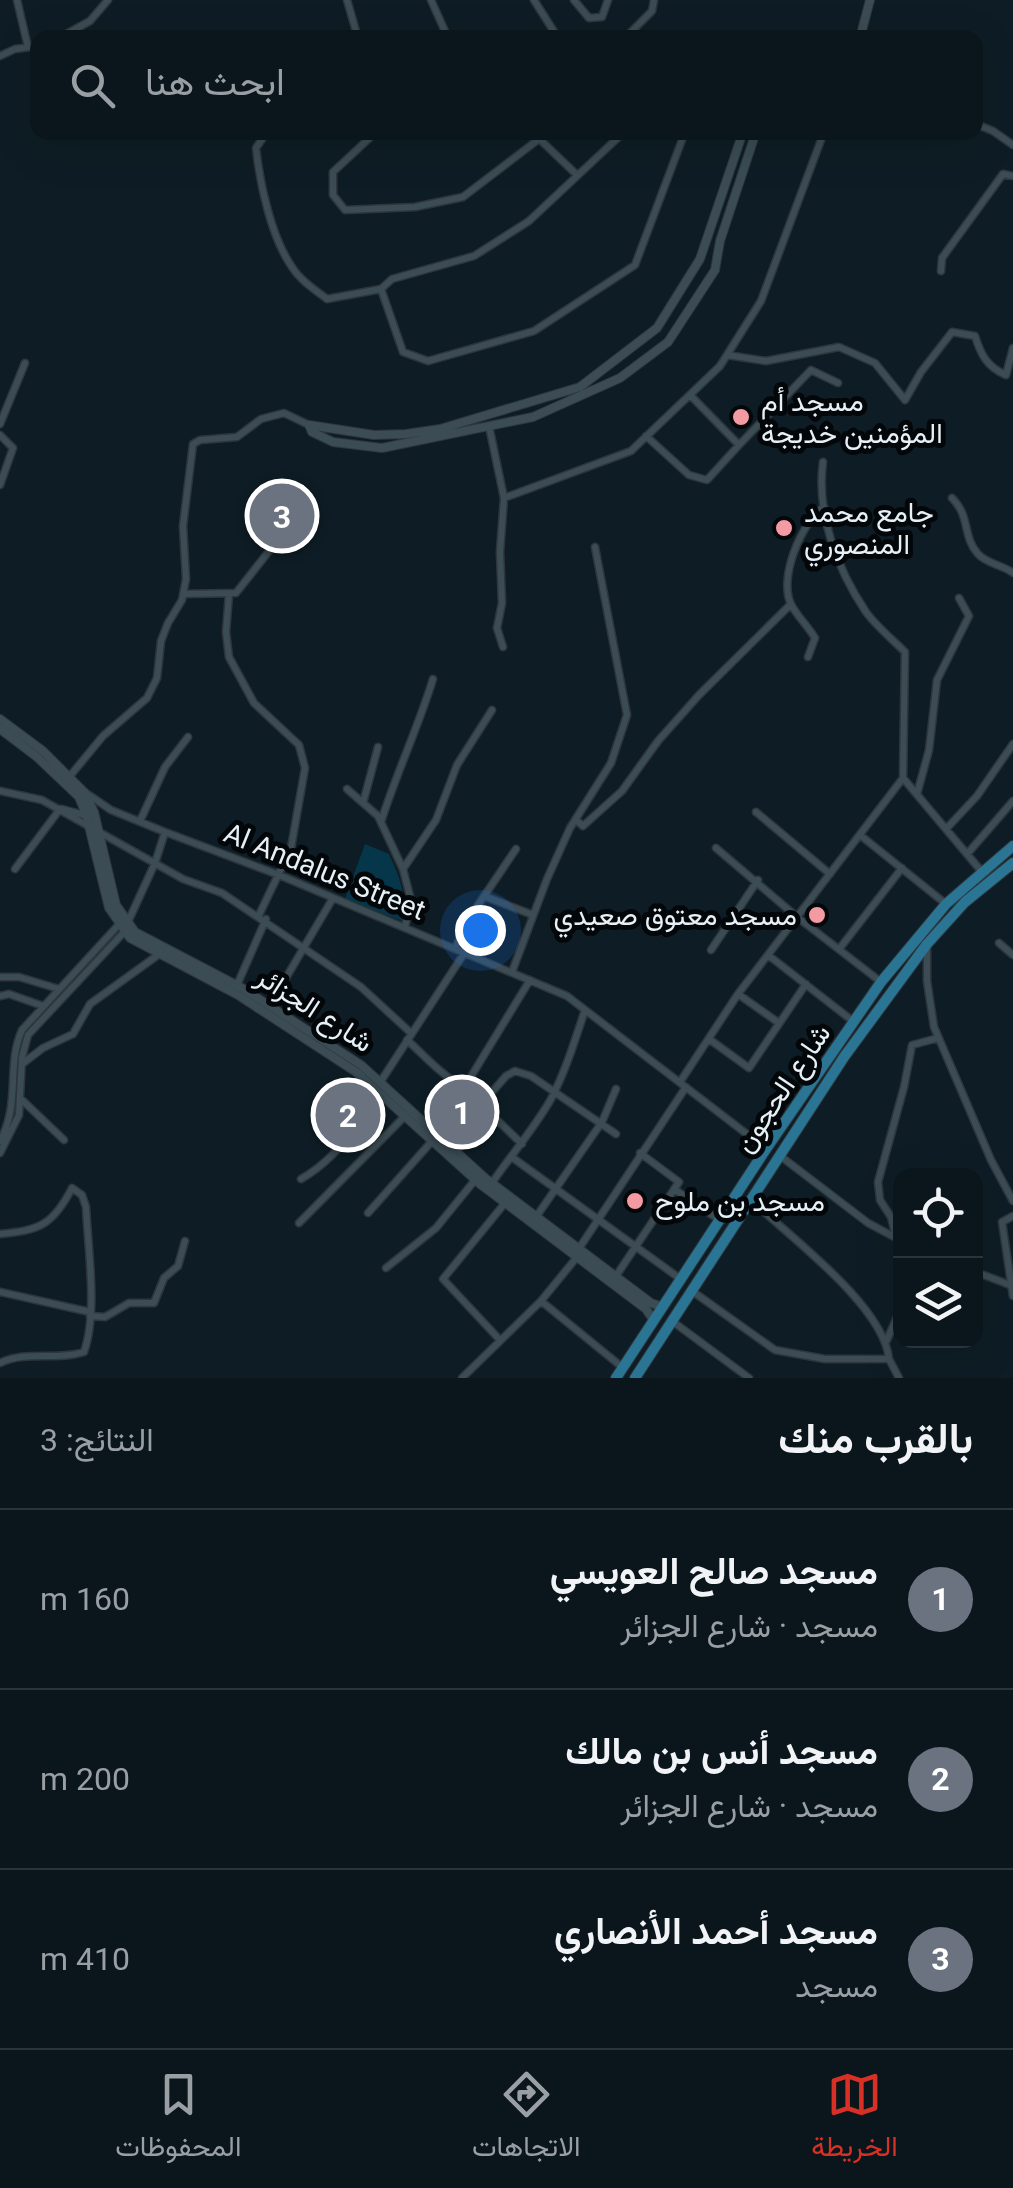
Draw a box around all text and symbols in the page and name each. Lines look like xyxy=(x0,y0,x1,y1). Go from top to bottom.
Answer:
search box xyxy=(30,30,983,140)
icon: search xyxy=(65,58,120,113)
text: ابحث هنا xyxy=(145,60,285,104)
place label: مسجد أم المؤمنين خديجة xyxy=(761,385,943,451)
marker: مسجد أم المؤمنين خديجة xyxy=(730,406,752,428)
pin: 3 xyxy=(250,478,314,554)
place label: جامع محمد المنصوري xyxy=(804,496,934,567)
marker: جامع محمد المنصوري xyxy=(773,517,795,539)
street label: Al Andalus Street xyxy=(219,816,430,927)
place label: مسجد معتوق صعيدي xyxy=(553,899,797,938)
marker: مسجد معتوق صعيدي xyxy=(806,904,828,926)
your location xyxy=(455,905,506,956)
street label: شارع الجزائر xyxy=(249,959,379,1061)
street label: شارع الحجون xyxy=(728,1018,839,1160)
pin: 1 xyxy=(430,1074,494,1150)
pin: 2 xyxy=(316,1078,380,1152)
map controls xyxy=(893,1168,983,1348)
button: locate xyxy=(893,1168,983,1258)
place label: مسجد بن ملوح xyxy=(655,1185,825,1220)
marker: مسجد بن ملوح xyxy=(624,1190,646,1212)
button: layers xyxy=(893,1258,983,1348)
text: بالقرب منك xyxy=(778,1414,973,1463)
text: النتائج: 3 xyxy=(40,1421,154,1459)
text: مسجد صالح العويسي xyxy=(550,1549,878,1593)
text: 160 m xyxy=(40,1580,130,1618)
text: 1 xyxy=(931,1580,950,1618)
text: مسجد · شارع الجزائر xyxy=(620,1607,878,1645)
text: مسجد أنس بن مالك xyxy=(565,1729,878,1773)
text: 200 m xyxy=(40,1760,130,1798)
text: 2 xyxy=(931,1760,950,1798)
text: مسجد · شارع الجزائر xyxy=(620,1787,878,1825)
text: مسجد أحمد الأنصاري xyxy=(554,1909,878,1953)
text: 410 m xyxy=(40,1940,130,1978)
text: 3 xyxy=(931,1940,950,1978)
text: مسجد xyxy=(795,1967,878,2005)
tab: المحفوظات xyxy=(115,2067,241,2171)
tab: الاتجاهات xyxy=(472,2067,581,2171)
tab: الخريطة xyxy=(811,2067,898,2171)

